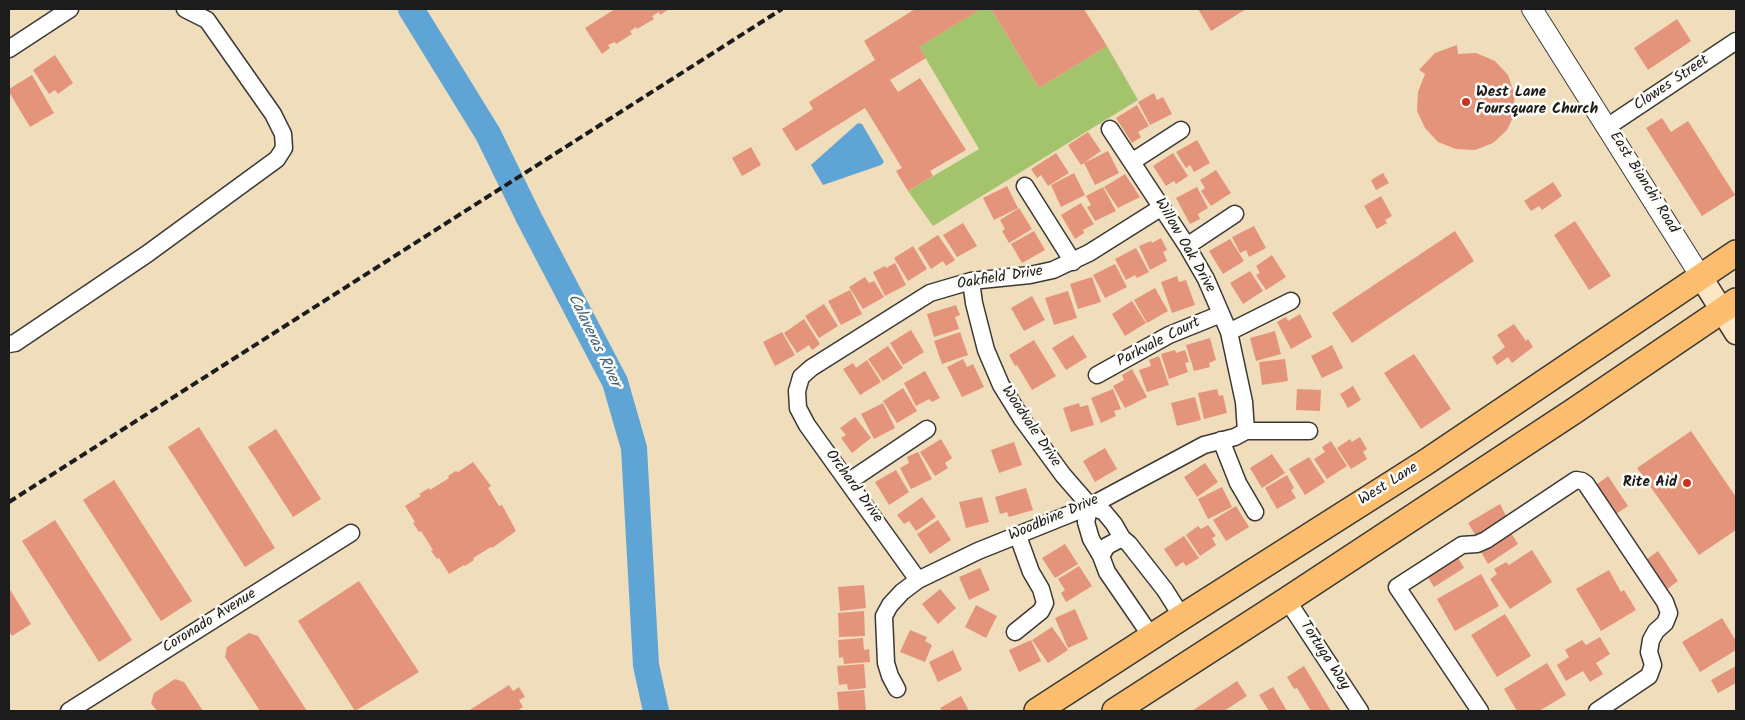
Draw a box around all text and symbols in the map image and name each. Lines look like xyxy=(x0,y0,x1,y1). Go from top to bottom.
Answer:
street label: Clowes Street xyxy=(1631,52,1713,116)
place label: West Lane Foursquare Church xyxy=(1476,84,1598,119)
marker: West Lane Foursquare Church xyxy=(1460,96,1472,108)
street label: East Bianchi Road xyxy=(1604,129,1682,237)
street label: Willow Oak Drive xyxy=(1150,196,1218,296)
street label: Oakfield Drive xyxy=(956,263,1044,295)
water label: Calaveras River xyxy=(562,291,624,391)
street label: Parkvale Court xyxy=(1114,314,1204,372)
street label: Woodvale Drive xyxy=(996,383,1064,471)
street label: Orchard Drive xyxy=(821,447,885,527)
street label: West Lane xyxy=(1356,460,1422,510)
place label: Rite Aid xyxy=(1623,474,1677,492)
marker: Rite Aid xyxy=(1681,477,1693,489)
street label: Woodbine Drive xyxy=(1006,492,1102,546)
street label: Coronado Avenue xyxy=(160,586,260,658)
street label: Tortuga Way xyxy=(1295,618,1353,694)

